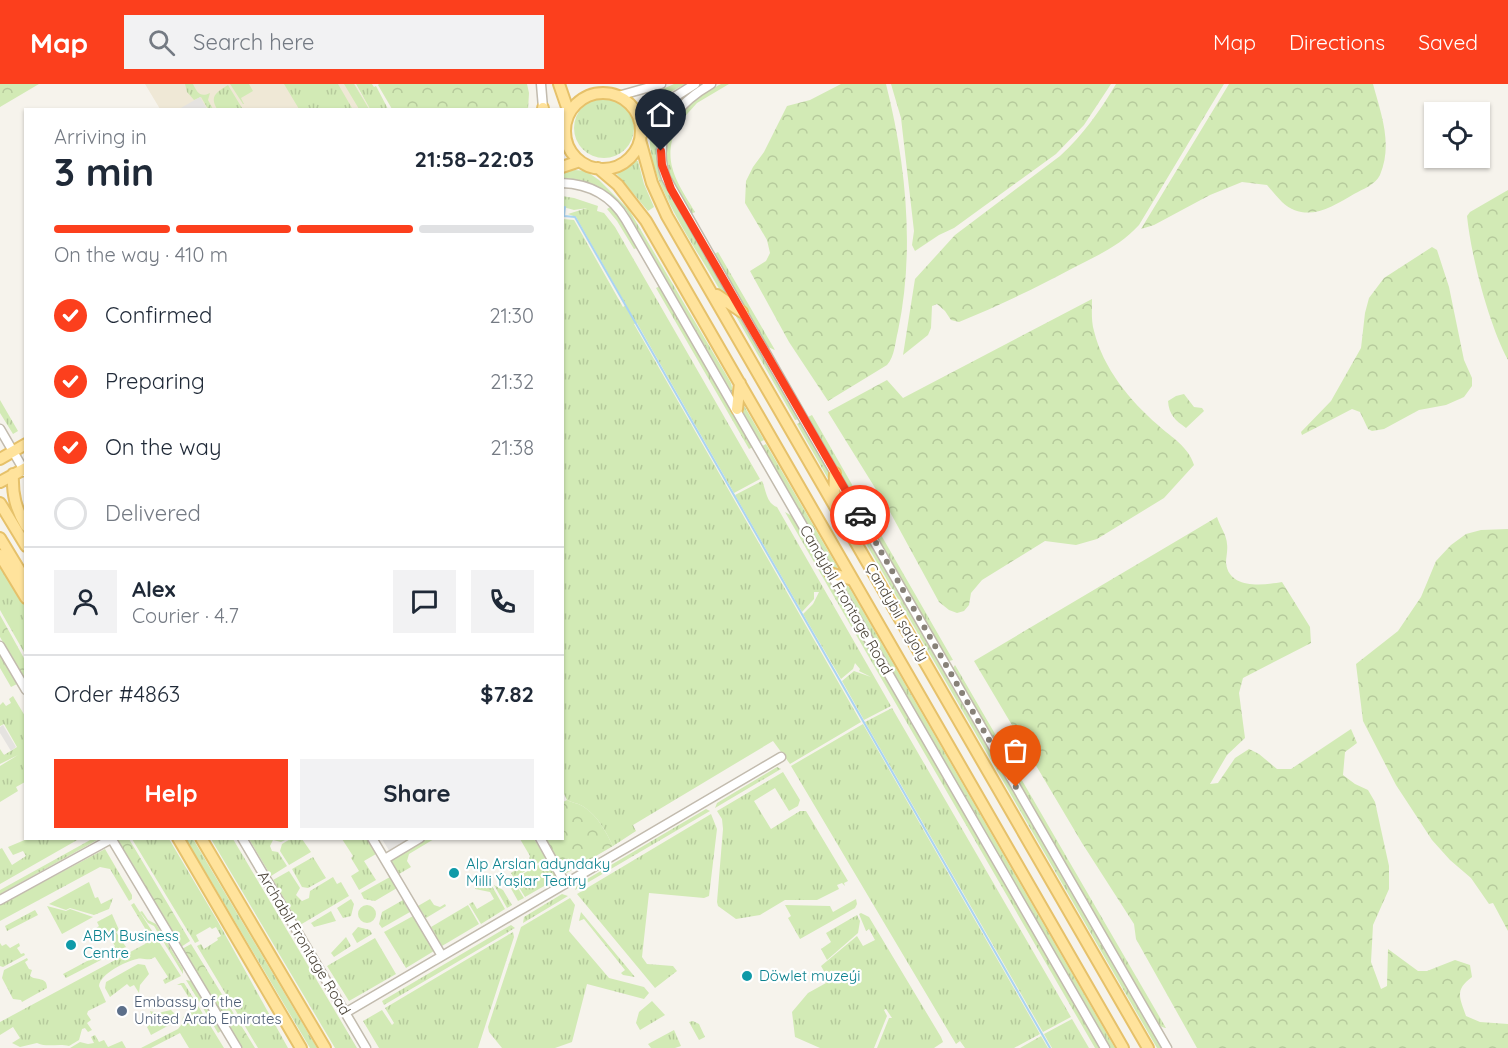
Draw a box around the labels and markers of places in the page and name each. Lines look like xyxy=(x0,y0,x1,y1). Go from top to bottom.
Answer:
pin xyxy=(635,89,686,151)
pin xyxy=(990,725,1041,787)
place label: Alp Arslan adyndaky Milli Ýaşlar Teatry xyxy=(466,854,610,890)
marker: Alp Arslan adyndaky Milli Ýaşlar Teatry xyxy=(447,866,461,880)
place label: ABM Business Centre xyxy=(83,926,179,962)
marker: ABM Business Centre xyxy=(64,938,78,952)
place label: Döwlet muzeýi xyxy=(759,966,860,985)
marker: Döwlet muzeýi xyxy=(740,969,754,983)
place label: Embassy of the United Arab Emirates xyxy=(134,992,281,1028)
marker: Embassy of the United Arab Emirates xyxy=(115,1004,129,1018)

